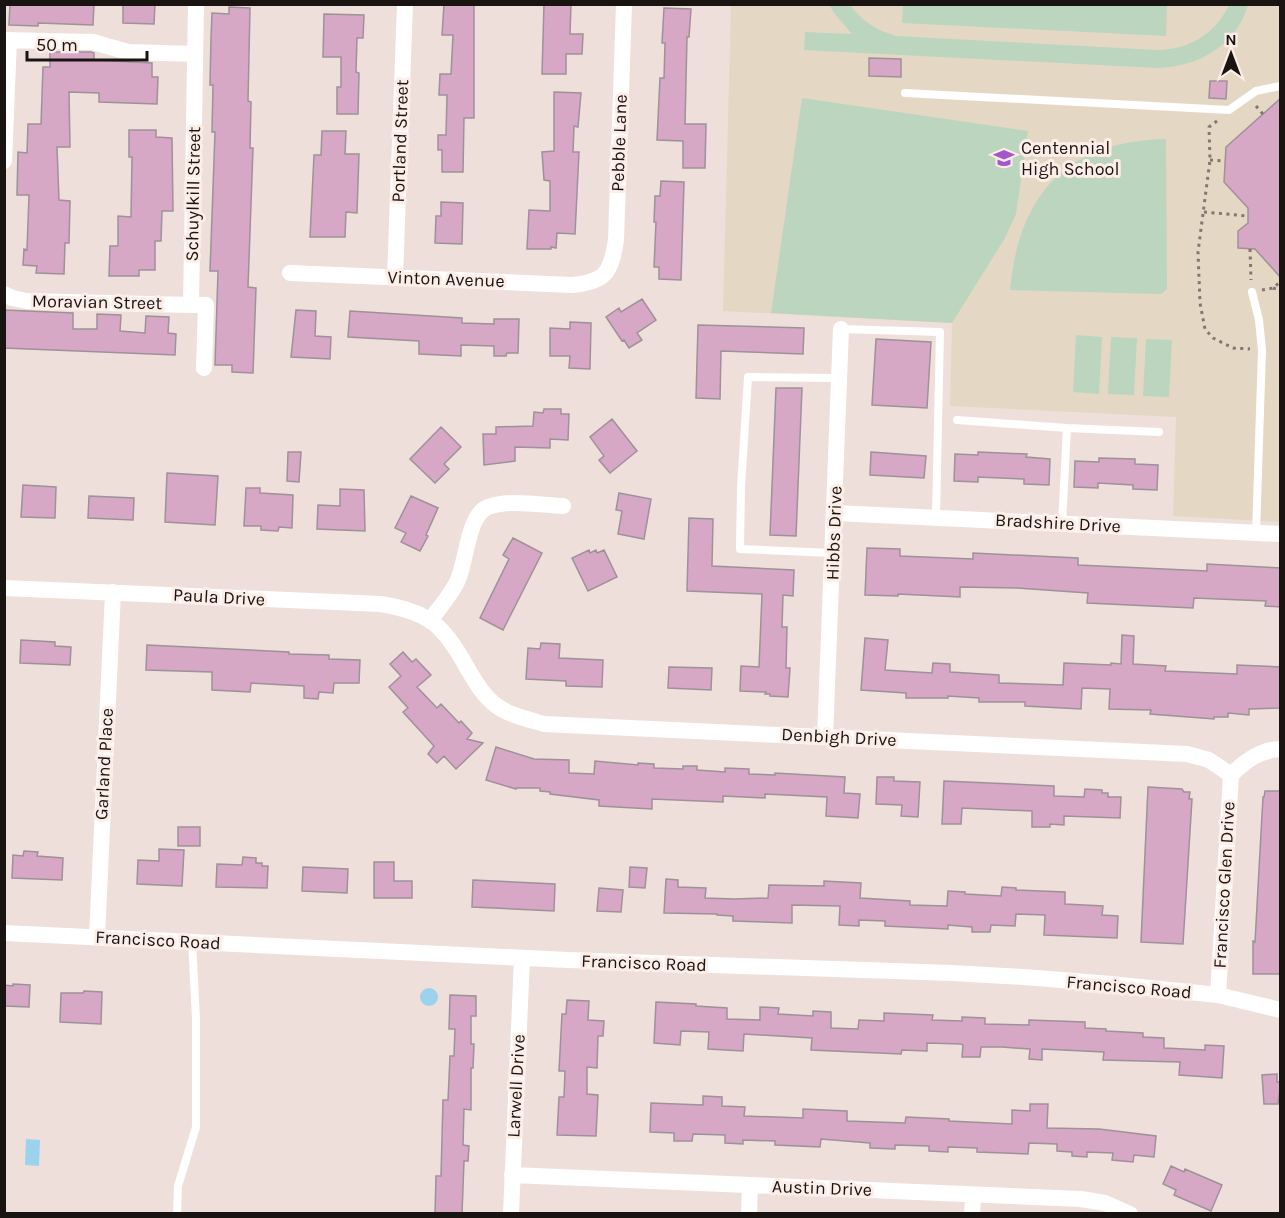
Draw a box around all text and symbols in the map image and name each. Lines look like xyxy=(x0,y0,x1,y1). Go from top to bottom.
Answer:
scale bar xyxy=(27,24,147,62)
north arrow xyxy=(1201,24,1261,84)
text: N xyxy=(1225,30,1237,49)
text: 50 m xyxy=(36,34,78,56)
street label: Portland Street xyxy=(387,79,413,203)
street label: Pebble Lane xyxy=(606,94,632,192)
street label: Schuylkill Street xyxy=(181,126,205,261)
place label: Centennial High School xyxy=(1021,137,1119,180)
school or university icon: Centennial High School xyxy=(992,146,1016,170)
street label: Vinton Avenue xyxy=(387,266,505,292)
street label: Moravian Street xyxy=(32,290,163,314)
street label: Hibbs Drive xyxy=(821,485,847,581)
street label: Bradshire Drive xyxy=(994,509,1122,537)
street label: Paula Drive xyxy=(172,584,266,610)
street label: Garland Place xyxy=(90,707,118,821)
street label: Denbigh Drive xyxy=(781,723,897,751)
street label: Francisco Glen Drive xyxy=(1209,801,1239,969)
street label: Francisco Road xyxy=(95,926,221,954)
street label: Francisco Road xyxy=(581,950,707,976)
street label: Francisco Road xyxy=(1065,971,1193,1003)
street label: Larwell Drive xyxy=(502,1034,530,1138)
street label: Austin Drive xyxy=(772,1175,872,1201)

